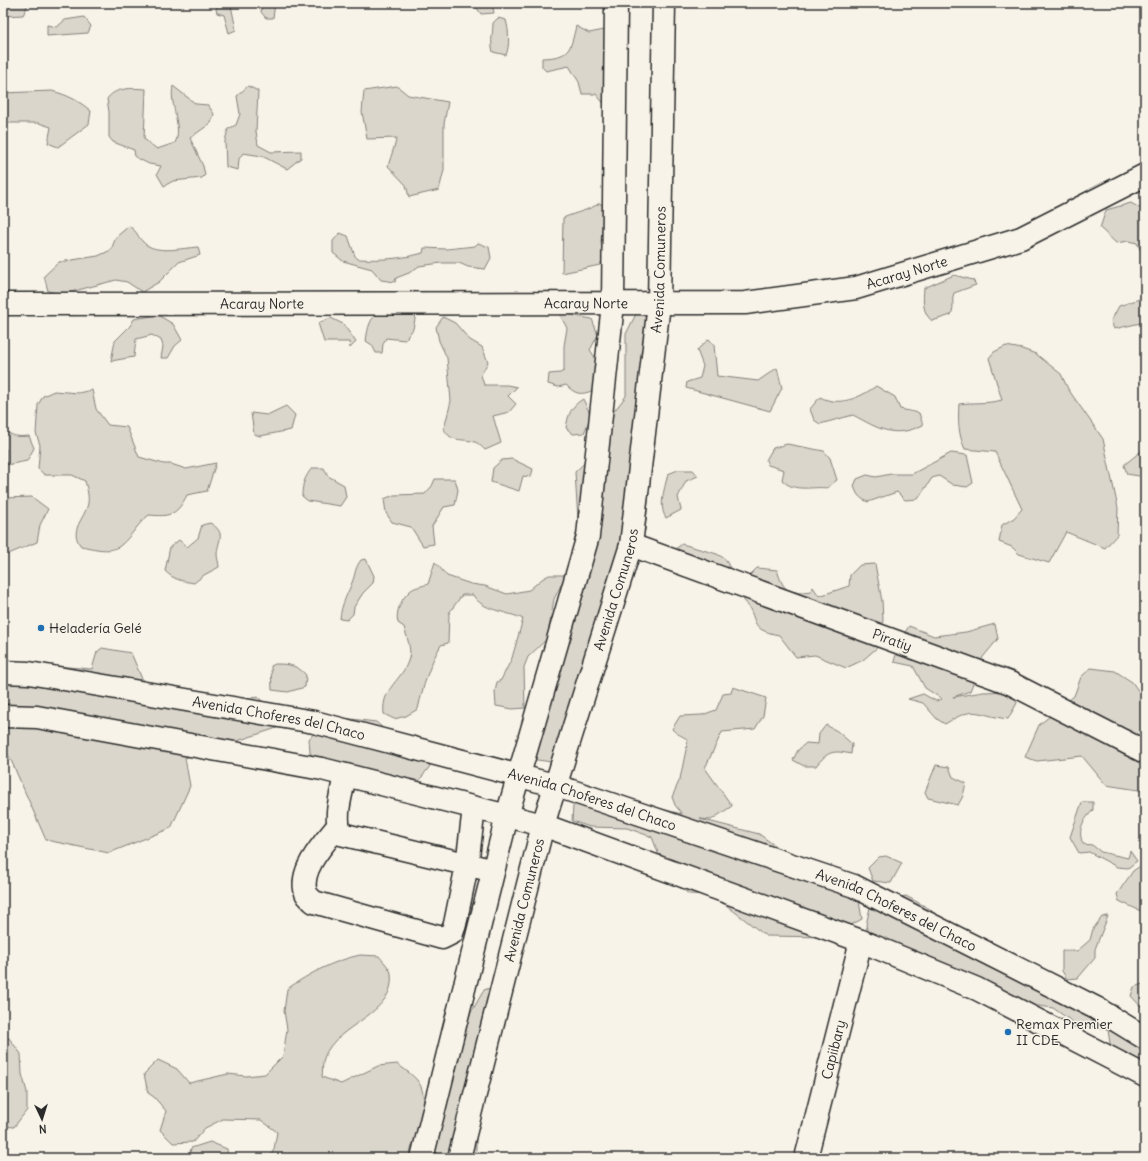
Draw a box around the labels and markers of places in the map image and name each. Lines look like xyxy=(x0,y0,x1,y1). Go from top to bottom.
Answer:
place label: Heladería Gelé xyxy=(49,619,142,637)
marker: Heladería Gelé xyxy=(36,623,46,633)
place label: Remax Premier II CDE xyxy=(1016,1015,1113,1049)
marker: Remax Premier II CDE xyxy=(1003,1027,1013,1037)

